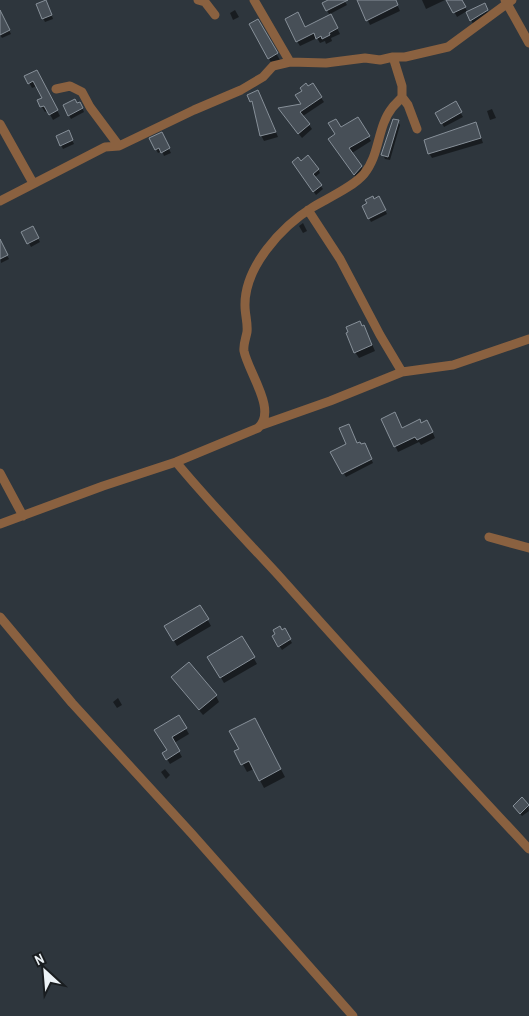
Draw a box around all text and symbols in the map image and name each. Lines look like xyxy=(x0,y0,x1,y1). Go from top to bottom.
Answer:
north arrow xyxy=(20,946,70,996)
text: N xyxy=(32,949,47,969)

